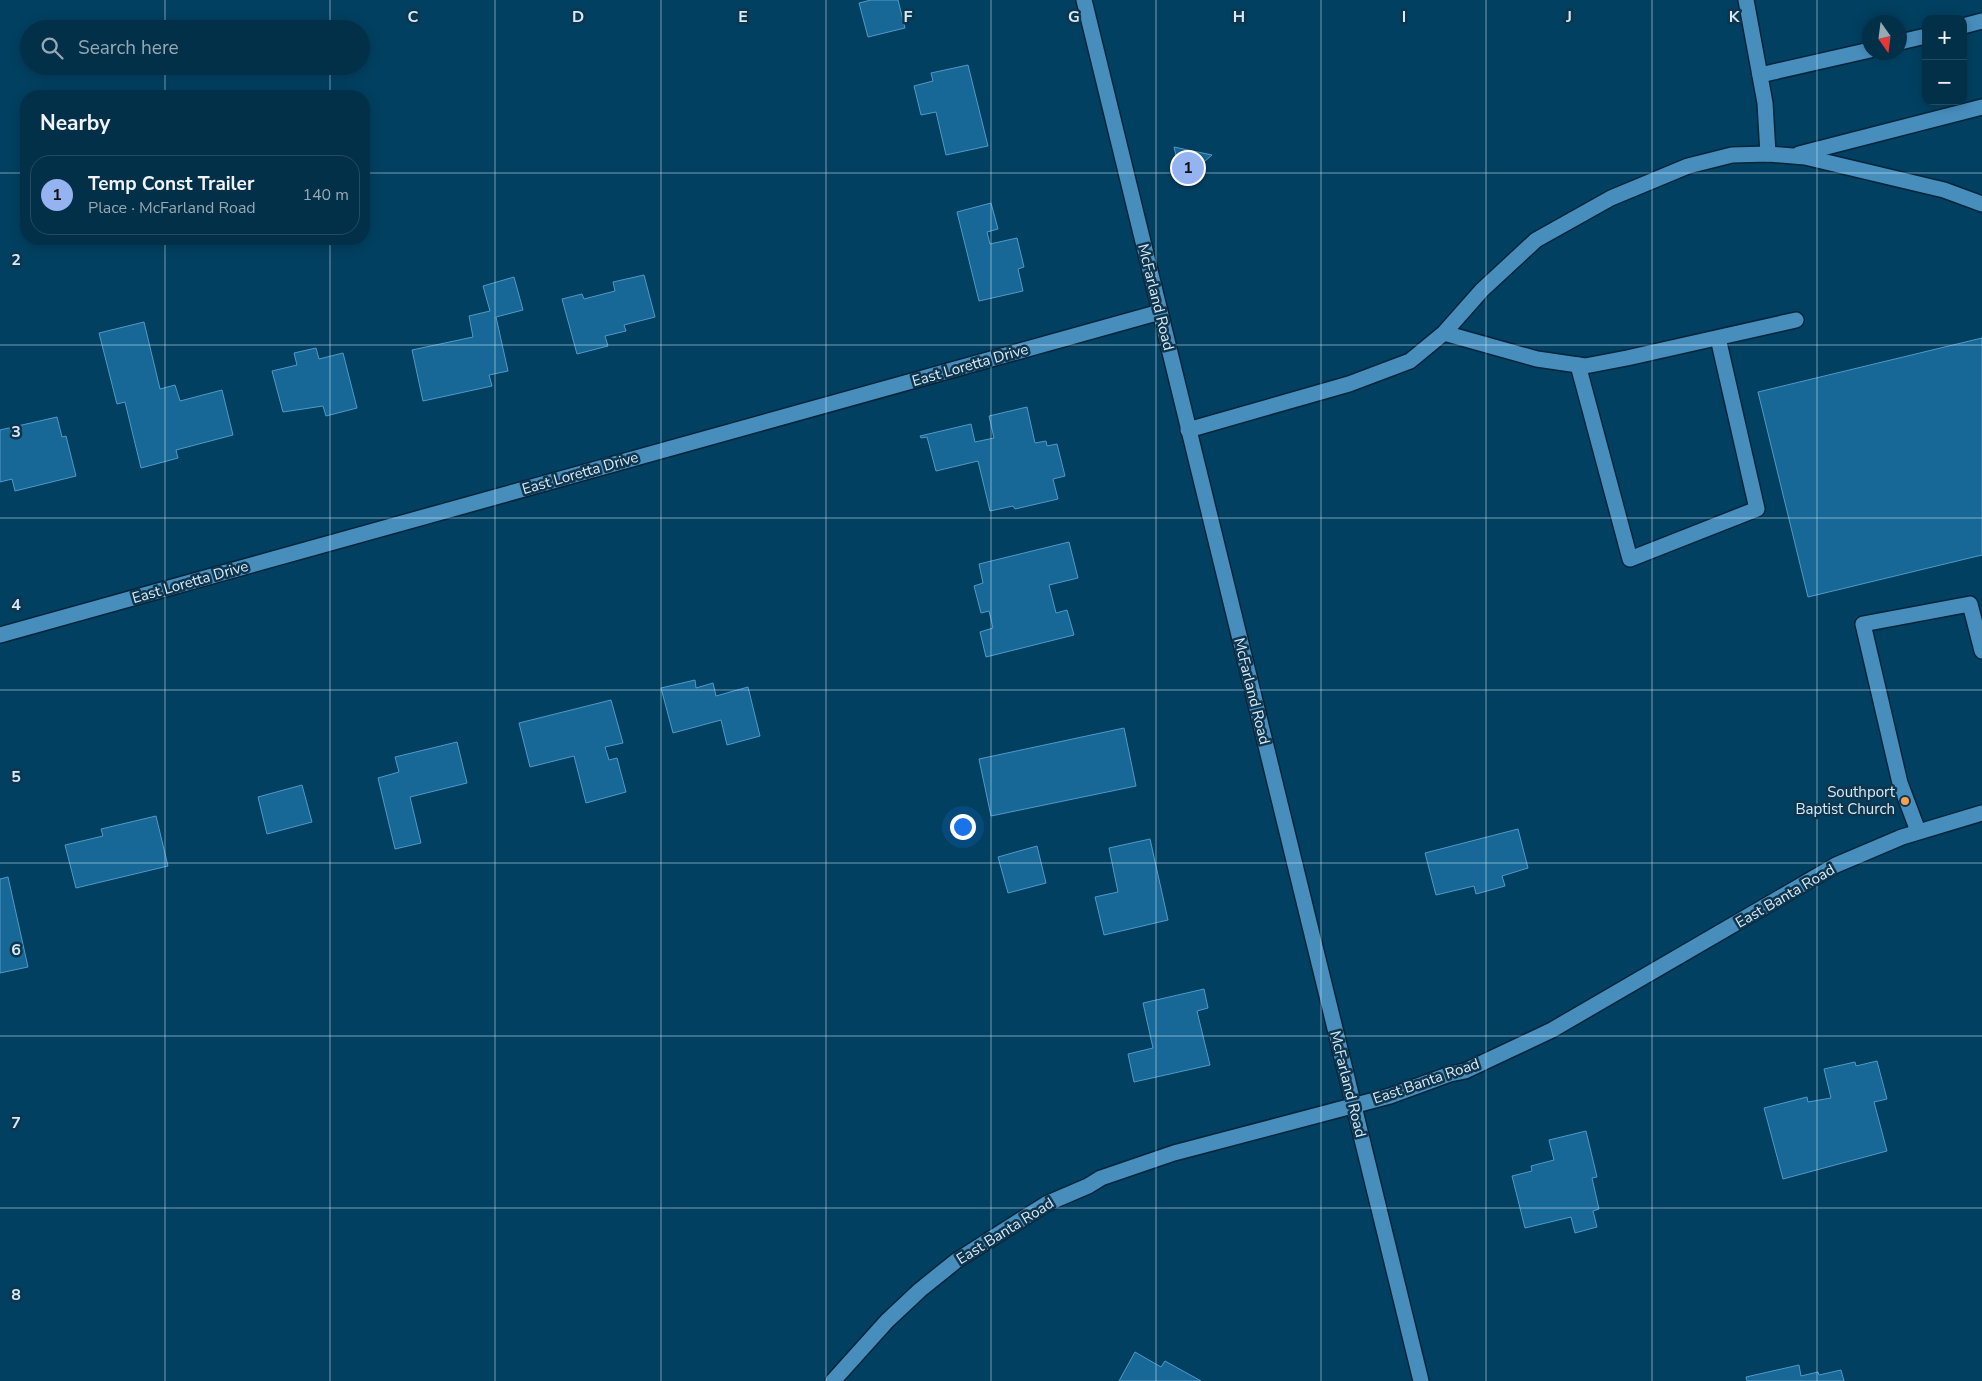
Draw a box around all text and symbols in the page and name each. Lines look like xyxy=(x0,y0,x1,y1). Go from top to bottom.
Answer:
text: C xyxy=(408,6,419,28)
text: D xyxy=(572,6,584,28)
text: E xyxy=(738,6,748,28)
text: F xyxy=(904,6,913,28)
text: G xyxy=(1068,6,1080,28)
text: H xyxy=(1233,6,1245,28)
text: I xyxy=(1402,6,1406,28)
text: J xyxy=(1565,6,1572,28)
text: K xyxy=(1729,6,1741,28)
north arrow xyxy=(1862,15,1907,60)
map controls xyxy=(1922,15,1967,105)
button: + xyxy=(1922,15,1967,60)
search box xyxy=(20,20,370,75)
icon: search xyxy=(38,34,66,62)
text: Search here xyxy=(78,35,179,61)
button: − xyxy=(1922,60,1967,105)
text: Nearby xyxy=(40,109,110,137)
pin: 1 xyxy=(1172,149,1204,187)
text: Temp Const Trailer xyxy=(88,171,254,197)
text: 1 xyxy=(52,184,62,206)
text: 140 m xyxy=(302,184,349,206)
text: Place · McFarland Road xyxy=(88,197,256,219)
street label: McFarland Road xyxy=(1133,241,1179,353)
text: 2 xyxy=(11,249,21,271)
street label: East Loretta Drive xyxy=(909,339,1031,391)
text: 3 xyxy=(11,421,21,443)
street label: East Loretta Drive xyxy=(519,447,641,499)
street label: East Loretta Drive xyxy=(129,556,251,608)
text: 4 xyxy=(11,594,21,616)
street label: McFarland Road xyxy=(1229,635,1275,747)
text: 5 xyxy=(11,766,21,788)
place label: Southport Baptist Church xyxy=(1795,782,1896,819)
marker: Southport Baptist Church xyxy=(1899,795,1911,807)
your location xyxy=(950,814,976,840)
street label: East Banta Road xyxy=(1732,859,1838,933)
text: 6 xyxy=(11,939,21,961)
street label: McFarland Road xyxy=(1325,1028,1371,1140)
street label: East Banta Road xyxy=(1370,1053,1482,1109)
text: 7 xyxy=(11,1112,21,1134)
street label: East Banta Road xyxy=(952,1193,1058,1269)
text: 8 xyxy=(11,1284,21,1306)

